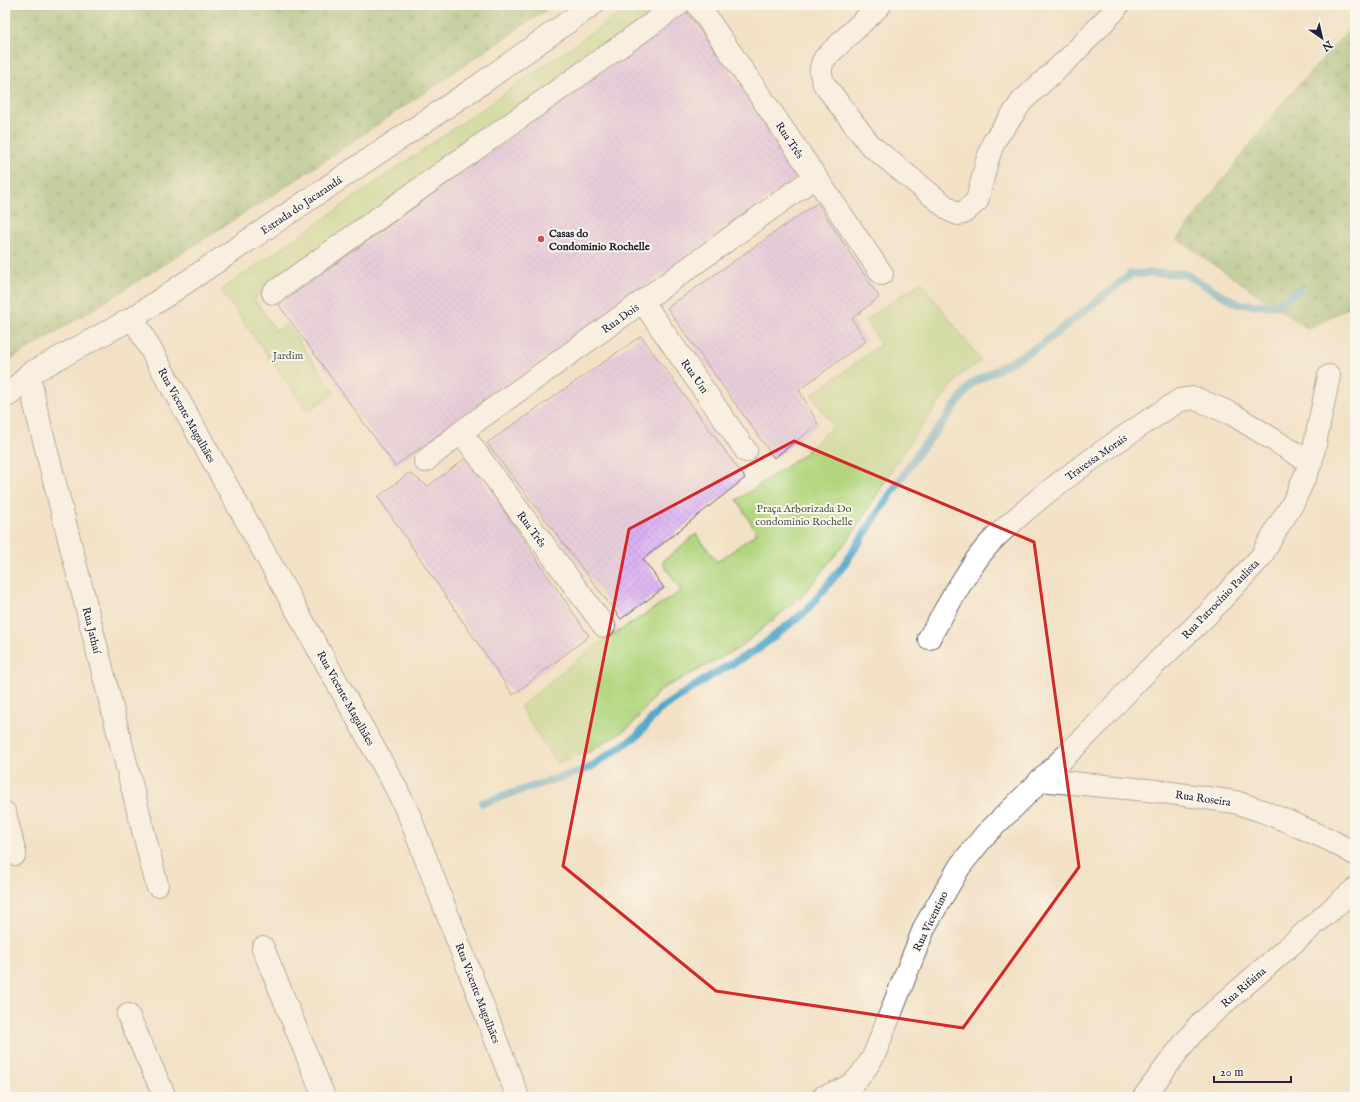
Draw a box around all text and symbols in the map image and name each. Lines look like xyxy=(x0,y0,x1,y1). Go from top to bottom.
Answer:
north arrow xyxy=(1302,18,1342,58)
text: N xyxy=(1319,36,1336,54)
street label: Rua Três xyxy=(772,120,807,162)
street label: Estrada do Jacarandá xyxy=(258,173,345,238)
place label: Casas do Condominio Rochelle xyxy=(549,227,650,254)
marker: Casas do Condominio Rochelle xyxy=(536,234,546,244)
street label: Rua Dois xyxy=(599,301,642,337)
park label: Jardim xyxy=(271,349,304,363)
street label: Rua Um xyxy=(677,357,711,397)
street label: Rua Vicente Magalhães xyxy=(154,366,218,466)
street label: Travessa Morais xyxy=(1063,431,1130,484)
park label: Praça Arborizada Do condominio Rochelle xyxy=(755,502,853,529)
street label: Rua Três xyxy=(513,509,549,551)
street label: Rua Patrocínio Paulista xyxy=(1179,557,1263,643)
street label: Rua Jathaí xyxy=(78,606,104,656)
street label: Rua Vicente Magalhães xyxy=(313,649,377,749)
street label: Rua Roseira xyxy=(1174,788,1232,810)
street label: Rua Vicentino xyxy=(910,889,952,954)
street label: Rua Vicente Magalhães xyxy=(451,941,503,1046)
street label: Rua Rifaina xyxy=(1218,964,1269,1011)
scale bar xyxy=(1214,1058,1291,1084)
text: 20 m xyxy=(1220,1065,1243,1080)

